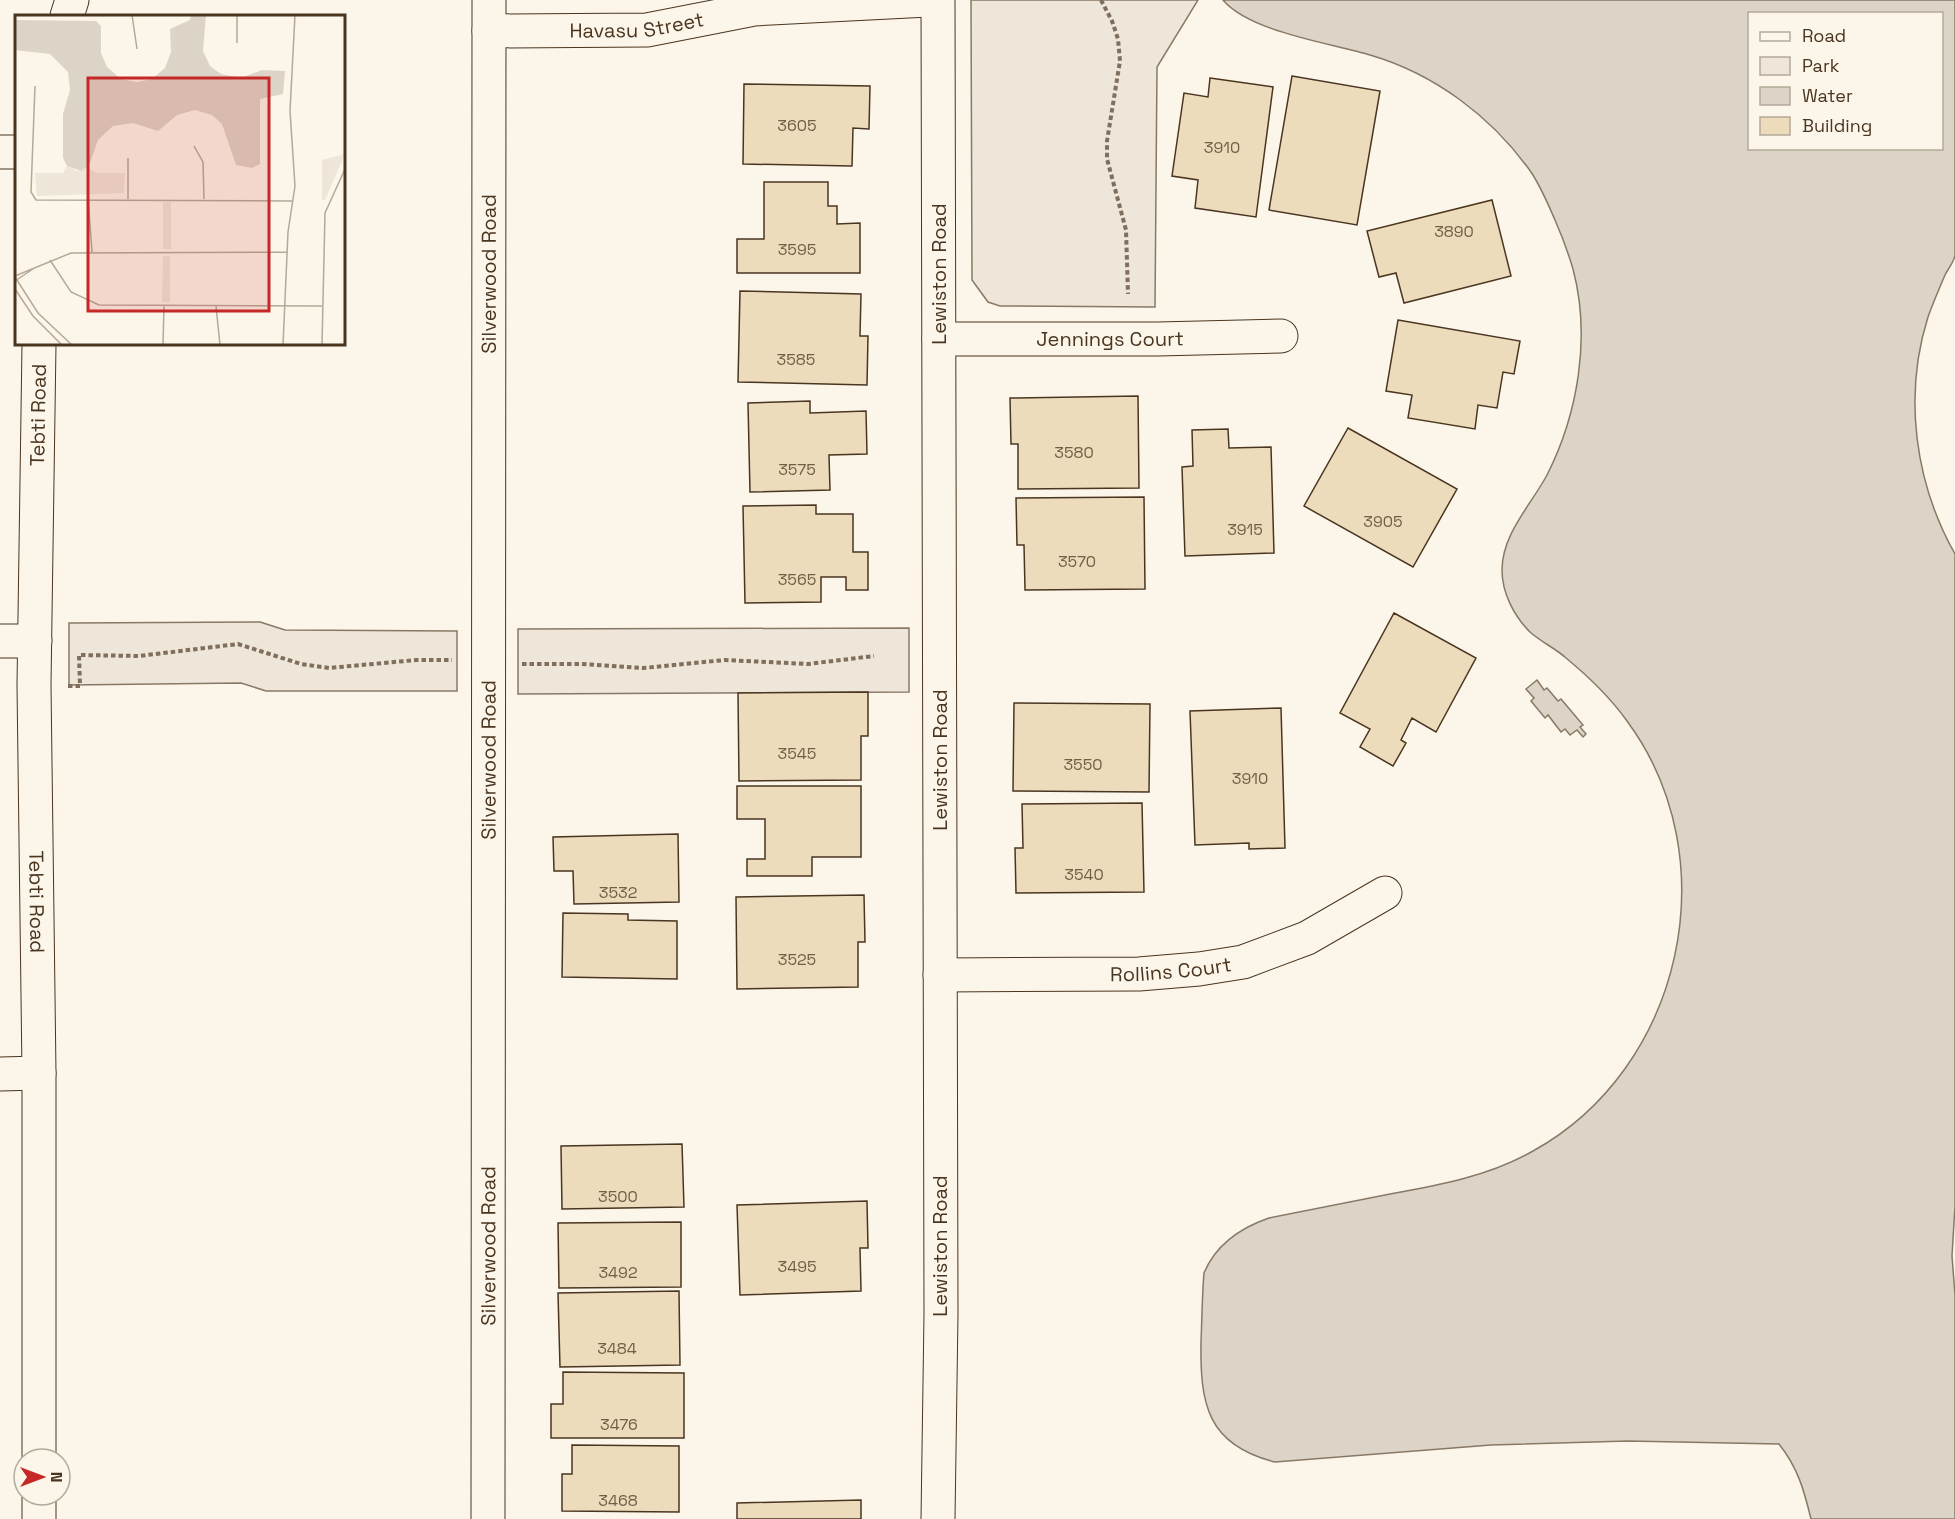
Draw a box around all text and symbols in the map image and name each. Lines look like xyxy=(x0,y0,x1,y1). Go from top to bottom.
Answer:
street label: Havasu Street xyxy=(569,6,706,43)
legend xyxy=(1748,12,1943,150)
inset map xyxy=(15,15,345,345)
text: Road xyxy=(1802,24,1846,47)
text: Park xyxy=(1802,54,1840,77)
text: Water xyxy=(1802,84,1853,107)
text: Building xyxy=(1802,114,1872,137)
house number: 3605 xyxy=(777,115,817,136)
house number: 3910 xyxy=(1204,137,1240,158)
street label: Silverwood Road xyxy=(476,194,502,354)
street label: Lewiston Road xyxy=(926,203,952,345)
house number: 3890 xyxy=(1434,221,1474,242)
house number: 3595 xyxy=(778,239,816,260)
street label: Jennings Court xyxy=(1036,325,1184,352)
house number: 3585 xyxy=(777,349,815,370)
street label: Tebti Road xyxy=(24,364,52,466)
house number: 3580 xyxy=(1054,442,1094,463)
house number: 3575 xyxy=(778,459,816,480)
house number: 3905 xyxy=(1363,511,1403,532)
house number: 3915 xyxy=(1227,519,1263,540)
house number: 3570 xyxy=(1058,551,1096,572)
house number: 3565 xyxy=(778,569,816,590)
street label: Silverwood Road xyxy=(475,680,502,840)
street label: Lewiston Road xyxy=(927,689,953,831)
house number: 3545 xyxy=(778,743,816,764)
house number: 3550 xyxy=(1063,754,1103,775)
house number: 3910 xyxy=(1232,768,1268,789)
street label: Tebti Road xyxy=(23,851,50,953)
house number: 3540 xyxy=(1064,864,1104,885)
house number: 3532 xyxy=(599,882,637,903)
house number: 3525 xyxy=(778,949,816,970)
street label: Rollins Court xyxy=(1110,951,1233,987)
street label: Silverwood Road xyxy=(475,1166,501,1326)
street label: Lewiston Road xyxy=(927,1175,953,1317)
house number: 3500 xyxy=(598,1186,638,1207)
house number: 3495 xyxy=(777,1256,817,1277)
house number: 3492 xyxy=(598,1262,638,1283)
house number: 3484 xyxy=(597,1338,637,1359)
house number: 3476 xyxy=(600,1414,638,1435)
north arrow xyxy=(12,1447,72,1507)
text: N xyxy=(46,1472,67,1482)
house number: 3468 xyxy=(598,1490,638,1511)

